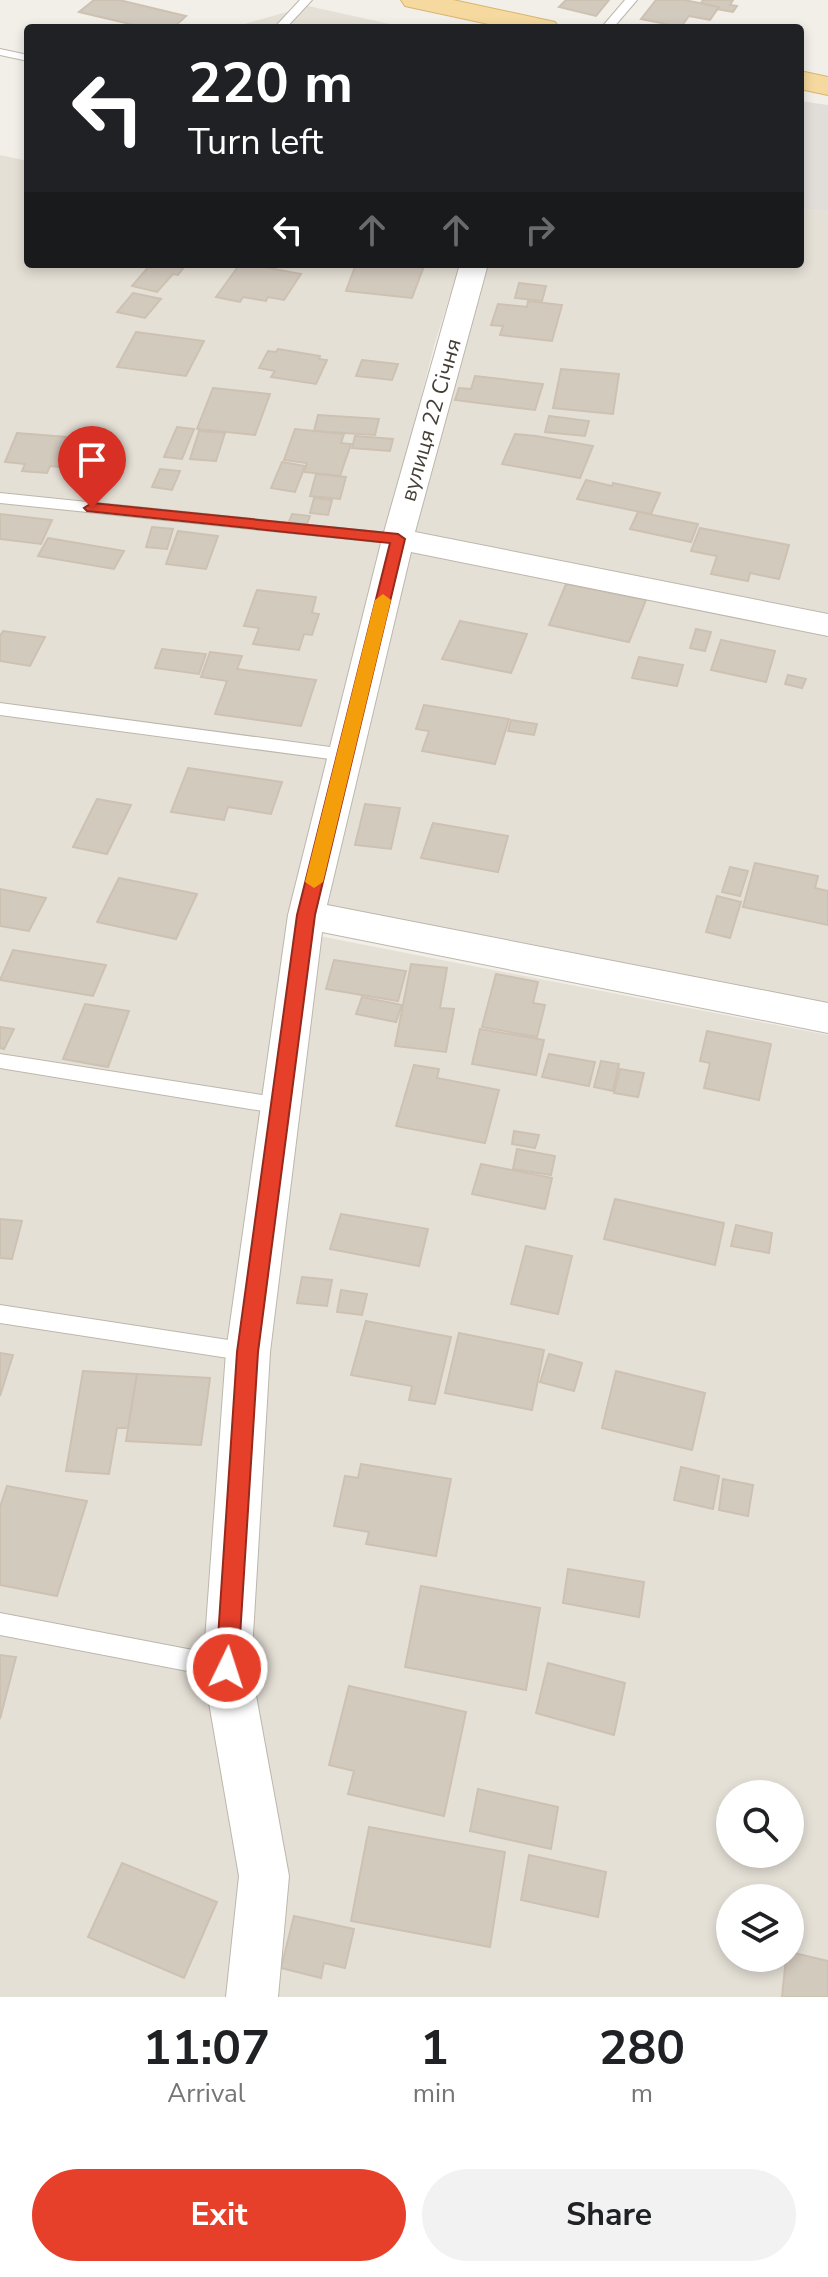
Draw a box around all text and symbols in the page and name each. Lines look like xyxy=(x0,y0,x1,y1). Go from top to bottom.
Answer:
text: 220 m xyxy=(188,45,353,122)
icon: left xyxy=(56,56,160,160)
text: Turn left xyxy=(188,118,323,167)
icon: left xyxy=(266,208,310,252)
icon: ahead xyxy=(350,208,394,252)
icon: ahead xyxy=(434,208,478,252)
icon: right xyxy=(518,208,562,252)
street label: вулиця 22 Січня xyxy=(393,335,469,505)
pin xyxy=(58,426,126,508)
icon: arrive xyxy=(70,438,114,482)
position arrow xyxy=(185,1626,269,1710)
map controls xyxy=(716,1780,804,1972)
button: search xyxy=(716,1780,804,1868)
button: layers xyxy=(716,1884,804,1972)
text: 11:07 xyxy=(143,2015,270,2081)
text: 1 xyxy=(420,2015,449,2081)
text: 280 xyxy=(599,2015,685,2081)
text: Arrival xyxy=(167,2076,246,2111)
text: min xyxy=(413,2076,456,2111)
text: m xyxy=(631,2076,653,2111)
button: Exit xyxy=(32,2169,406,2261)
button: Share xyxy=(422,2169,796,2261)

